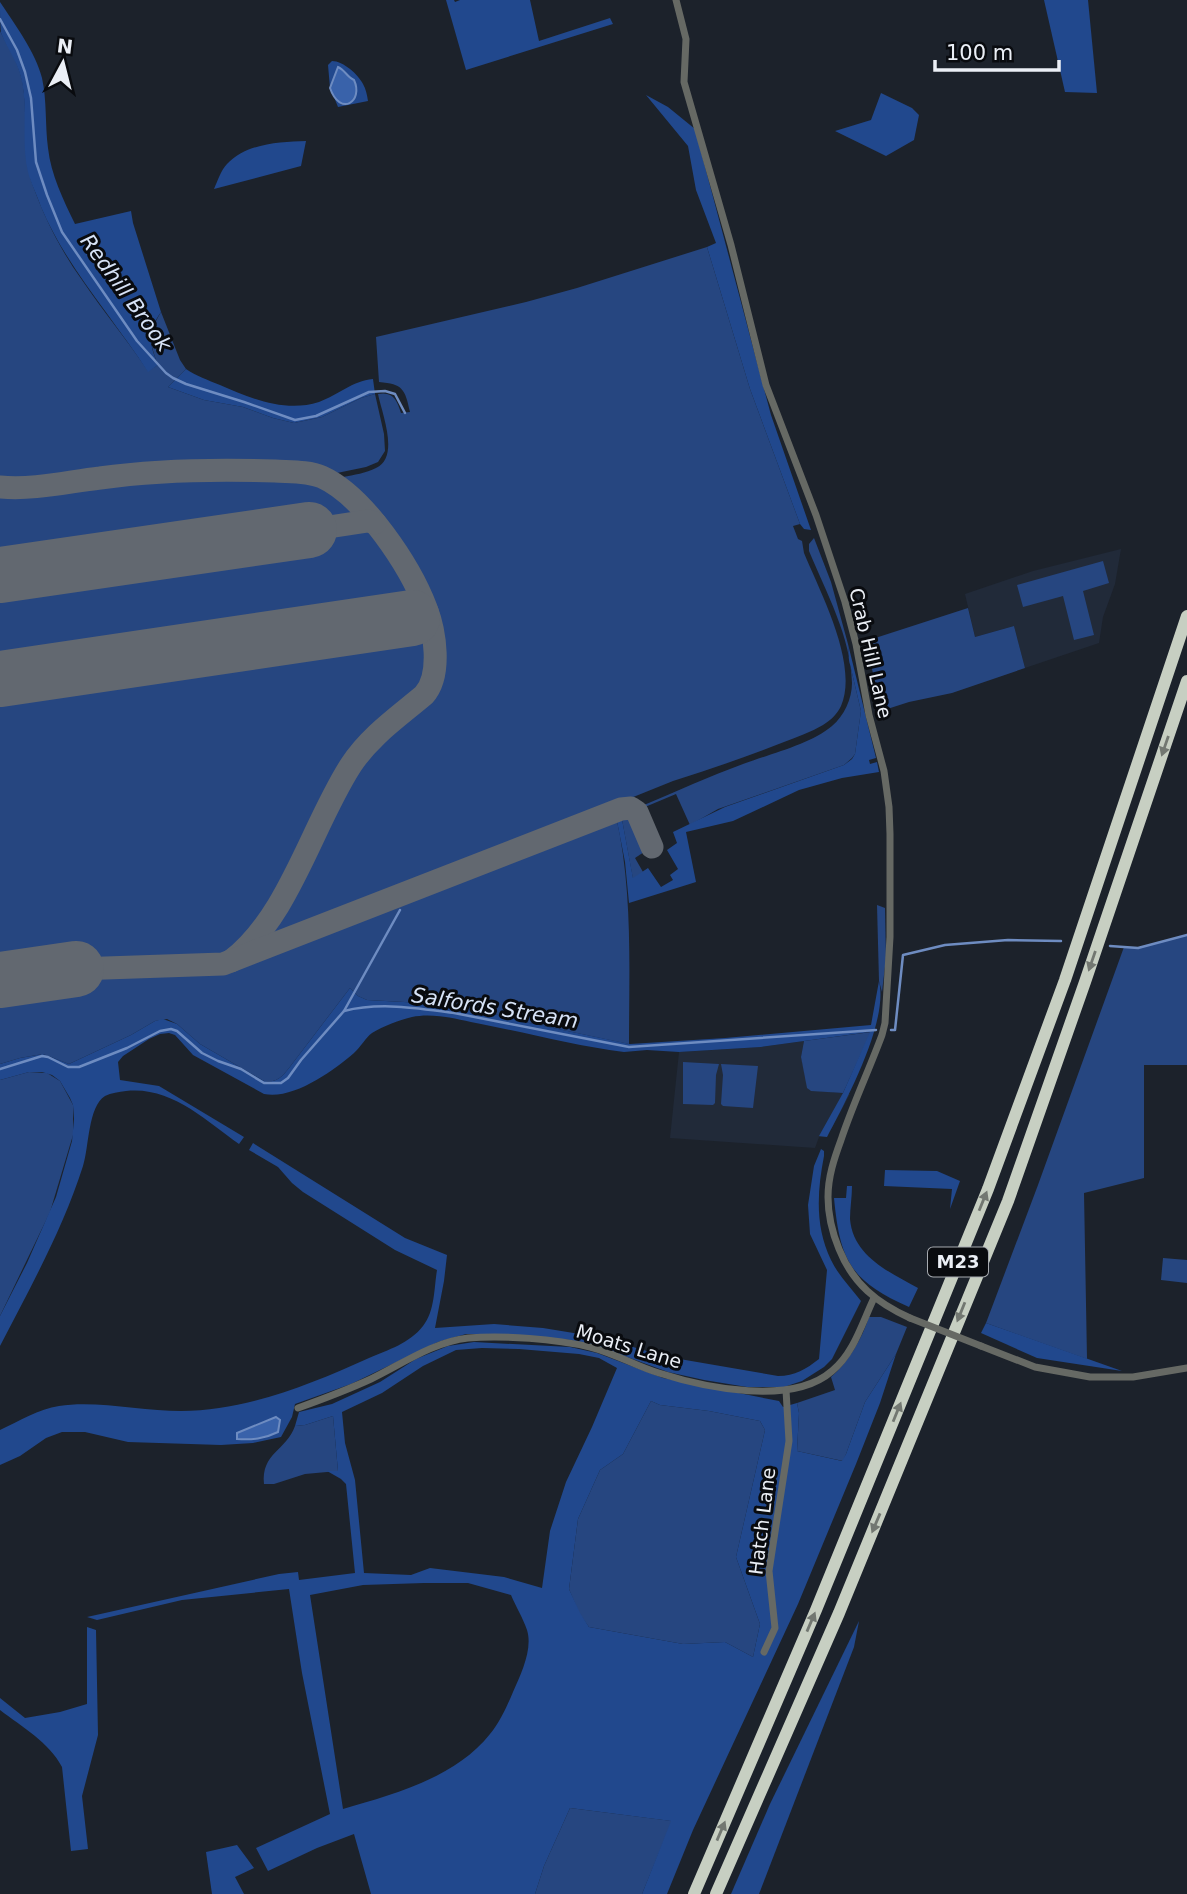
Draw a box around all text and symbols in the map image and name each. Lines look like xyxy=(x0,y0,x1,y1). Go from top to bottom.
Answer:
north arrow xyxy=(28,28,98,98)
scale bar xyxy=(935,28,1059,72)
text: N xyxy=(56,34,74,58)
text: 100 m xyxy=(946,41,1013,65)
water label: Redhill Brook xyxy=(75,230,177,357)
street label: Crab Hill Lane xyxy=(845,586,897,720)
one-way arrow xyxy=(1159,736,1170,757)
one-way arrow xyxy=(1086,951,1097,972)
water label: Salfords Stream xyxy=(410,983,580,1033)
one-way arrow xyxy=(978,1191,989,1212)
road number: M23 xyxy=(928,1247,988,1276)
one-way arrow xyxy=(956,1302,967,1323)
street label: Moats Lane xyxy=(574,1320,684,1372)
one-way arrow xyxy=(892,1401,903,1422)
street label: Hatch Lane xyxy=(745,1466,779,1576)
one-way arrow xyxy=(871,1513,882,1534)
one-way arrow xyxy=(806,1612,817,1633)
one-way arrow xyxy=(716,1821,727,1842)

